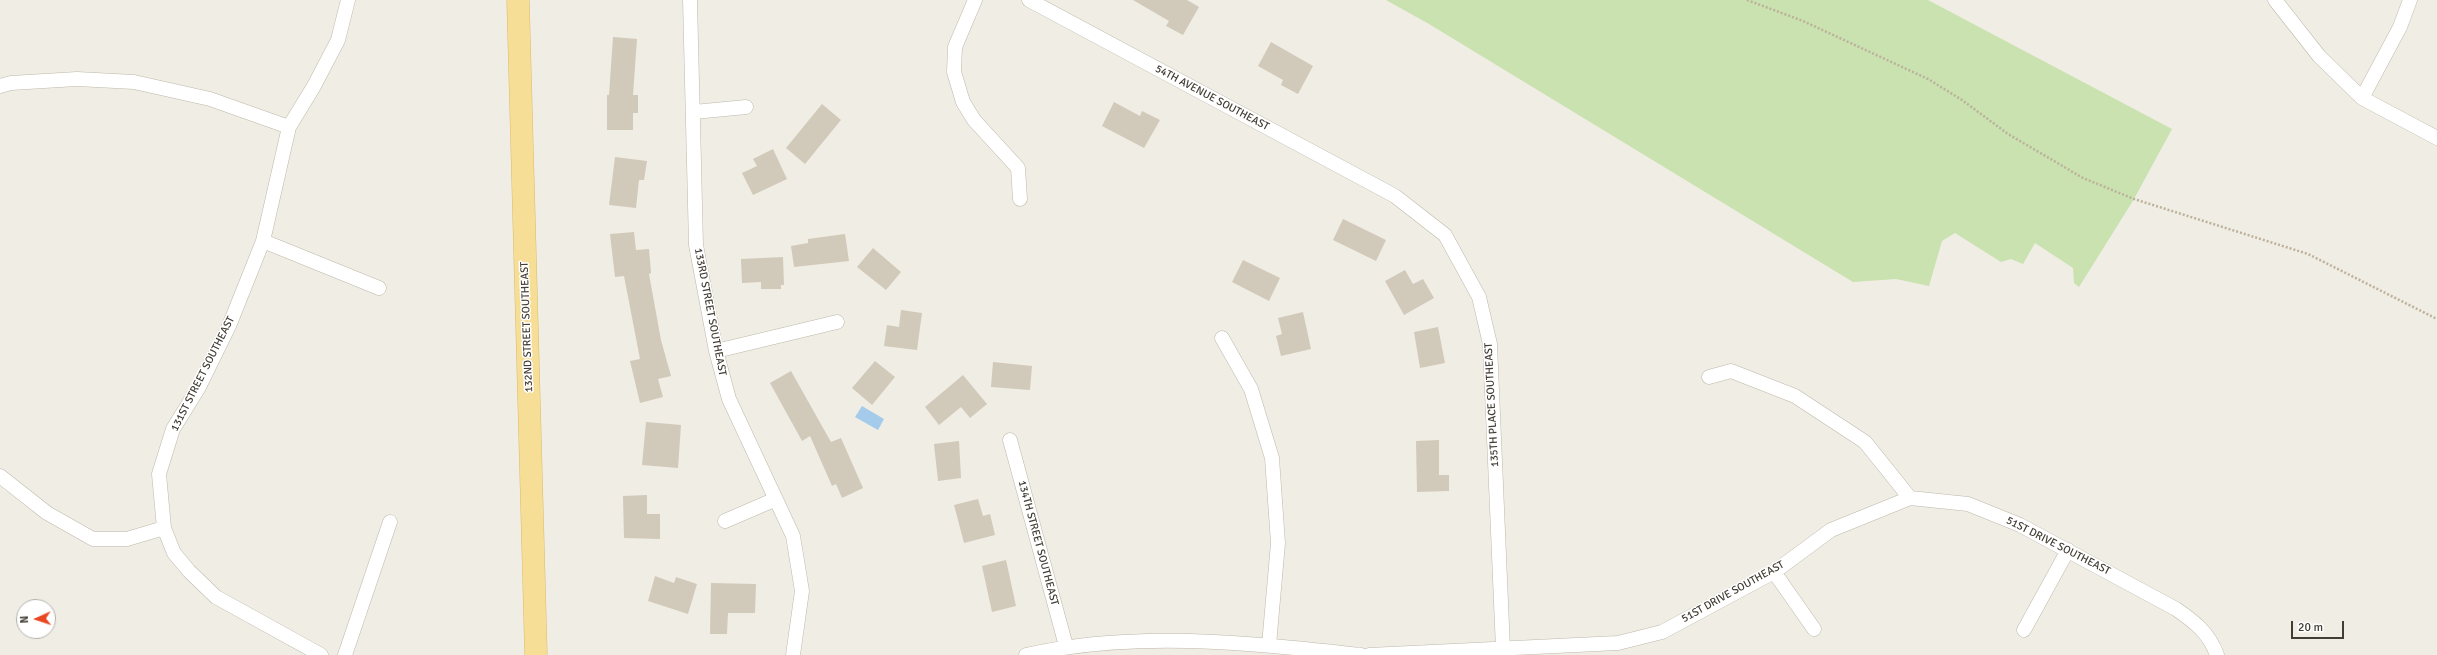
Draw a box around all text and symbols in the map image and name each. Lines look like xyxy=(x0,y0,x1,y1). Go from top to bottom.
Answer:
street label: 54TH AVENUE SOUTHEAST xyxy=(1153,62,1271,134)
street label: 133RD STREET SOUTHEAST xyxy=(691,247,729,377)
street label: 132ND STREET SOUTHEAST xyxy=(518,261,536,393)
street label: 131ST STREET SOUTHEAST xyxy=(168,314,238,434)
street label: 135TH PLACE SOUTHEAST xyxy=(1482,342,1502,468)
street label: 134TH STREET SOUTHEAST xyxy=(1015,479,1061,607)
street label: 51ST DRIVE SOUTHEAST xyxy=(2004,514,2112,578)
street label: 51ST DRIVE SOUTHEAST xyxy=(1679,558,1787,626)
north arrow xyxy=(16,599,56,639)
scale bar xyxy=(2293,613,2346,639)
text: N xyxy=(18,615,31,624)
text: 20 m xyxy=(2298,620,2323,635)

